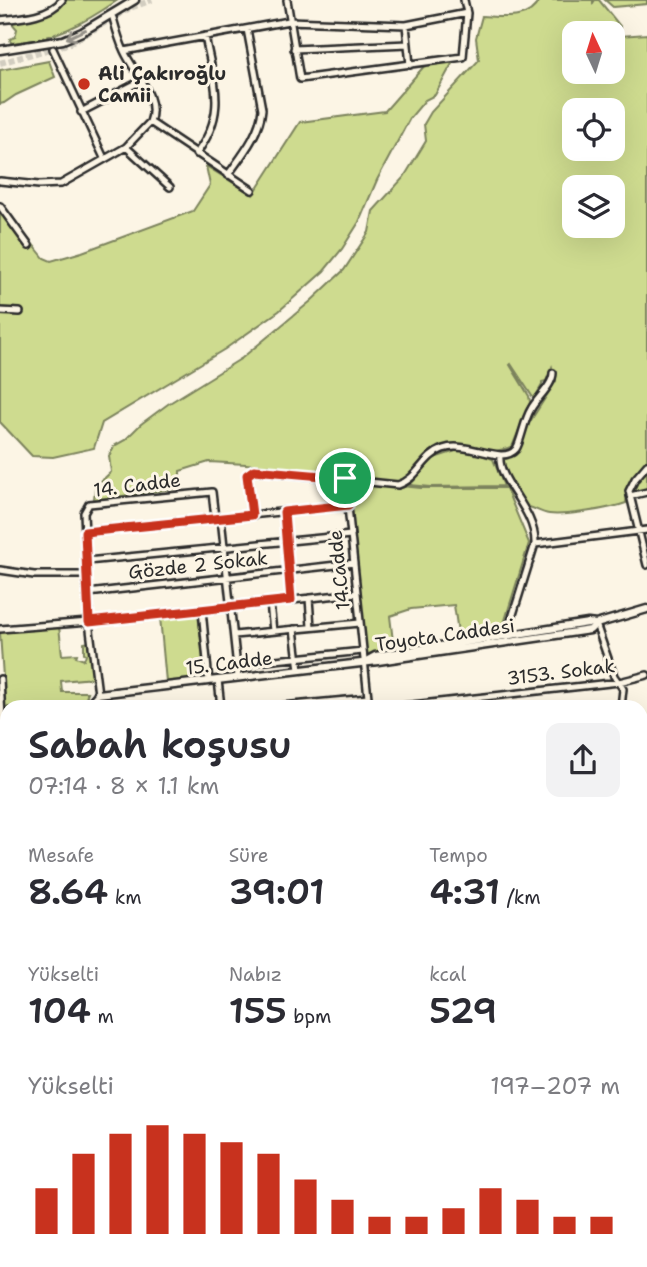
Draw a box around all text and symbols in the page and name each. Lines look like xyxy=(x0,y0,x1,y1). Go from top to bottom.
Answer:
north arrow xyxy=(562,21,625,84)
map controls xyxy=(562,21,625,238)
one-way arrow xyxy=(66,27,87,41)
place label: Ali Çakıroğlu Camii xyxy=(98,61,226,108)
marker: Ali Çakıroğlu Camii xyxy=(76,76,92,92)
button: locate xyxy=(562,98,625,161)
button: layers xyxy=(562,175,625,238)
pin xyxy=(315,448,375,508)
icon: arrive xyxy=(326,459,364,497)
street label: 14. Cadde xyxy=(92,467,182,503)
street label: 14.Cadde xyxy=(322,529,356,611)
street label: Gözde 2 Sokak xyxy=(127,545,269,585)
street label: Toyota Caddesi xyxy=(374,613,516,657)
street label: 15. Cadde xyxy=(184,645,274,681)
street label: 3153. Sokak xyxy=(505,653,617,691)
text: Sabah koşusu xyxy=(28,719,292,770)
button: share xyxy=(546,723,620,797)
text: 07:14 · 8 × 1.1 km xyxy=(28,771,219,801)
text: Mesafe xyxy=(28,843,94,868)
text: Süre xyxy=(229,843,269,868)
text: Tempo xyxy=(429,843,488,868)
text: 8.64 xyxy=(28,868,108,915)
text: 39:01 xyxy=(229,868,325,915)
text: 4:31 xyxy=(429,868,500,915)
text: km xyxy=(108,885,142,910)
text: /km xyxy=(500,885,541,910)
text: Yükselti xyxy=(28,962,99,987)
text: Nabız xyxy=(229,962,282,987)
text: kcal xyxy=(429,962,466,987)
text: 104 xyxy=(28,987,91,1034)
text: 155 xyxy=(229,987,287,1034)
text: 529 xyxy=(429,987,497,1034)
text: m xyxy=(91,1004,114,1029)
text: bpm xyxy=(287,1004,331,1029)
text: Yükselti xyxy=(28,1071,114,1101)
text: 197–207 m xyxy=(490,1071,620,1101)

